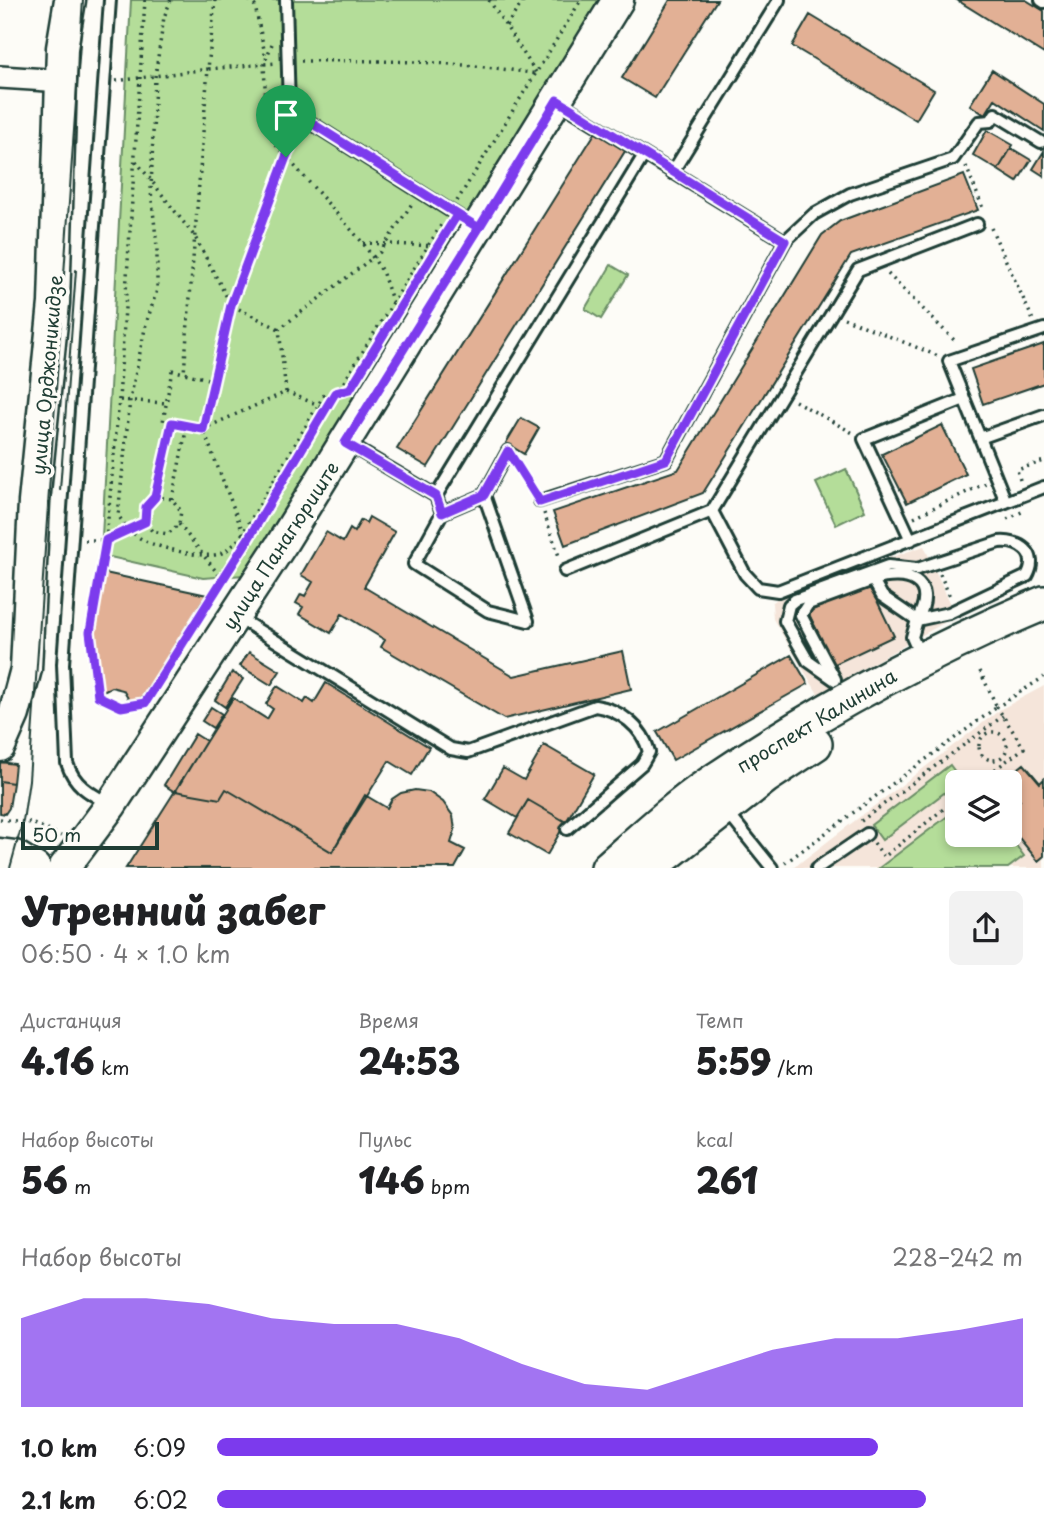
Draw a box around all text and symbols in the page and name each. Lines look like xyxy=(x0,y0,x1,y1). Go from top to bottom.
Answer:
pin xyxy=(256,85,316,157)
icon: arrive xyxy=(267,96,305,134)
street label: улица Орджоникидзе xyxy=(23,274,69,476)
street label: улица Панагюриште xyxy=(215,455,345,635)
street label: проспект Калинина xyxy=(731,661,901,779)
map controls xyxy=(945,770,1022,847)
button: layers xyxy=(945,770,1022,847)
scale bar xyxy=(21,819,159,851)
text: 50 m xyxy=(32,820,81,848)
text: Утренний забег xyxy=(21,881,325,938)
button: share xyxy=(949,891,1023,965)
text: 06:50 · 4 × 1.0 km xyxy=(21,936,230,971)
text: Дистанция xyxy=(21,1006,122,1034)
text: Время xyxy=(358,1006,419,1034)
text: Темп xyxy=(696,1006,744,1034)
text: 4.16 xyxy=(21,1034,95,1087)
text: 24:53 xyxy=(358,1034,460,1087)
text: 5:59 xyxy=(696,1034,771,1087)
text: km xyxy=(95,1053,130,1081)
text: /km xyxy=(771,1053,814,1081)
text: Набор высоты xyxy=(21,1125,154,1153)
text: Пульс xyxy=(358,1125,412,1153)
text: kcal xyxy=(696,1125,734,1153)
text: 56 xyxy=(21,1153,68,1206)
text: 146 xyxy=(358,1153,425,1206)
text: 261 xyxy=(696,1153,758,1206)
text: m xyxy=(68,1172,91,1200)
text: bpm xyxy=(425,1172,470,1200)
text: Набор высоты xyxy=(21,1239,182,1274)
text: 228–242 m xyxy=(892,1239,1023,1274)
text: 1.0 km xyxy=(21,1430,98,1465)
text: 6:09 xyxy=(133,1430,186,1465)
text: 2.1 km xyxy=(21,1482,96,1517)
text: 6:02 xyxy=(133,1482,188,1517)

